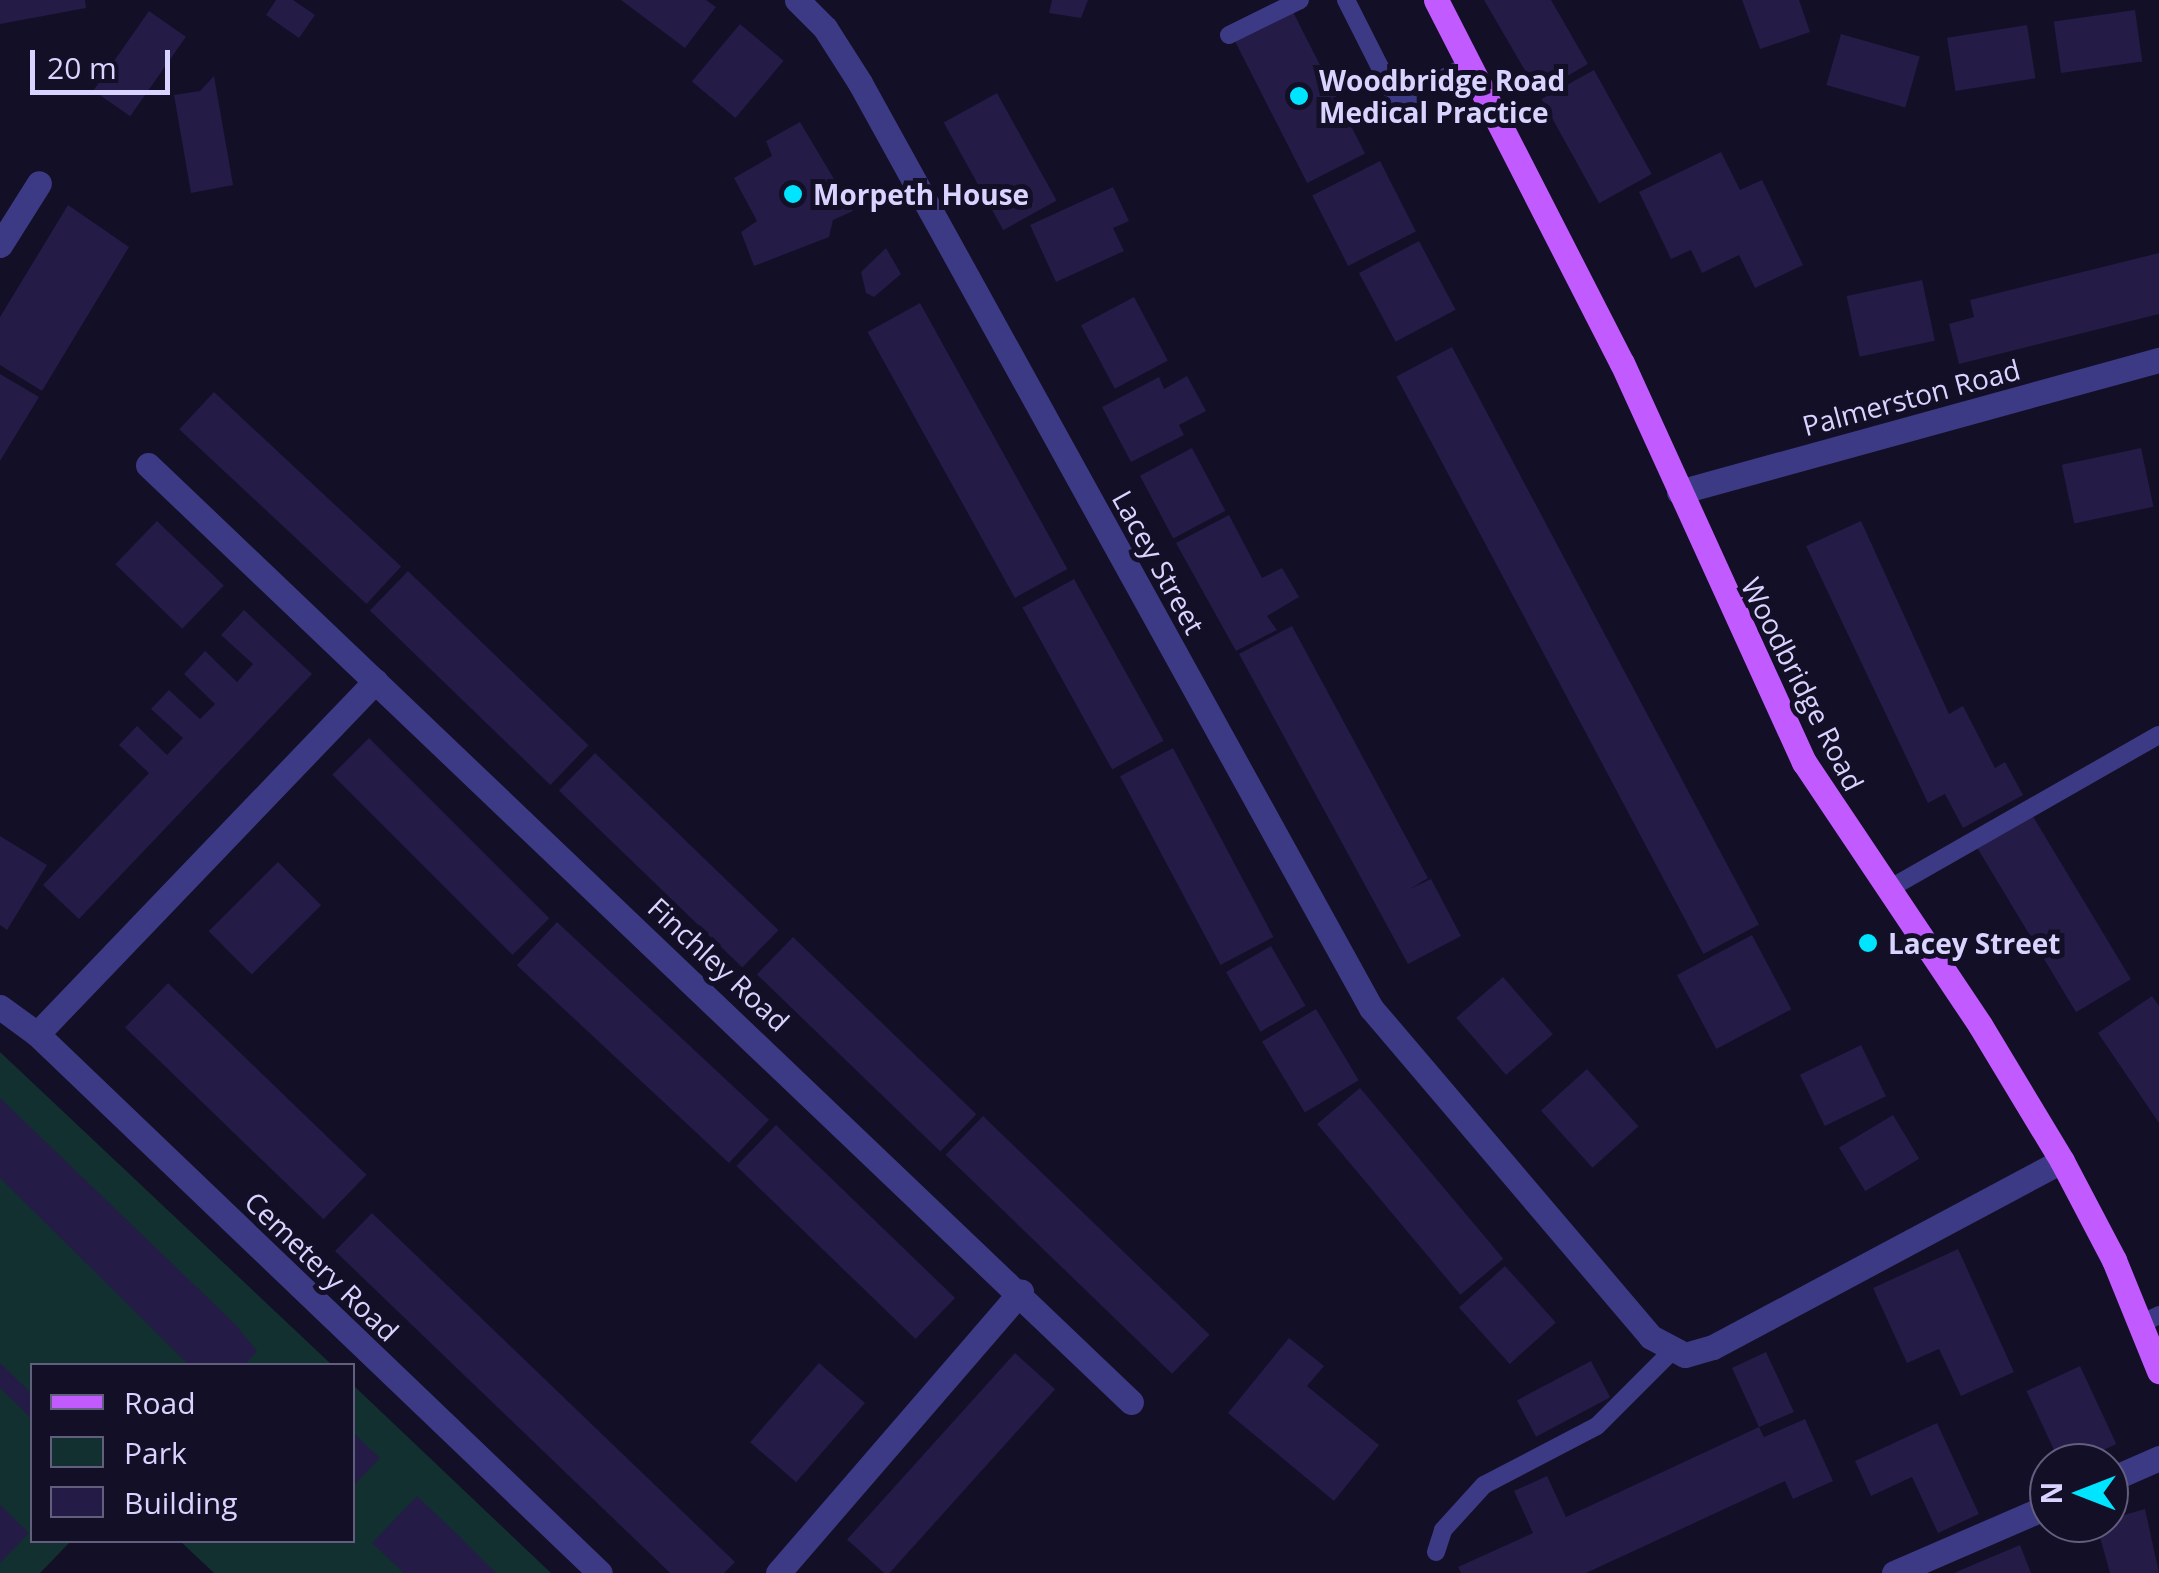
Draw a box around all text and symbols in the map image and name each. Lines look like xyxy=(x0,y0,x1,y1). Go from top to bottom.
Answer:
scale bar xyxy=(35,30,175,92)
text: 20 m xyxy=(47,47,117,88)
place label: Woodbridge Road Medical Practice xyxy=(1319,63,1565,129)
marker: Woodbridge Road Medical Practice xyxy=(1288,85,1310,107)
place label: Morpeth House xyxy=(813,177,1029,211)
marker: Morpeth House xyxy=(782,183,804,205)
street label: Palmerston Road xyxy=(1798,352,2024,442)
street label: Lacey Street xyxy=(1106,484,1212,640)
street label: Woodbridge Road xyxy=(1735,572,1871,796)
street label: Finchley Road xyxy=(642,890,796,1038)
place label: Lacey Street xyxy=(1888,926,2060,960)
marker: Lacey Street xyxy=(1857,932,1879,954)
street label: Cemetery Road xyxy=(238,1184,406,1348)
legend xyxy=(30,1363,355,1543)
text: Road xyxy=(124,1382,196,1423)
text: Park xyxy=(124,1432,187,1473)
north arrow xyxy=(2029,1443,2129,1543)
text: Building xyxy=(124,1482,238,1523)
text: N xyxy=(2032,1482,2070,1504)

